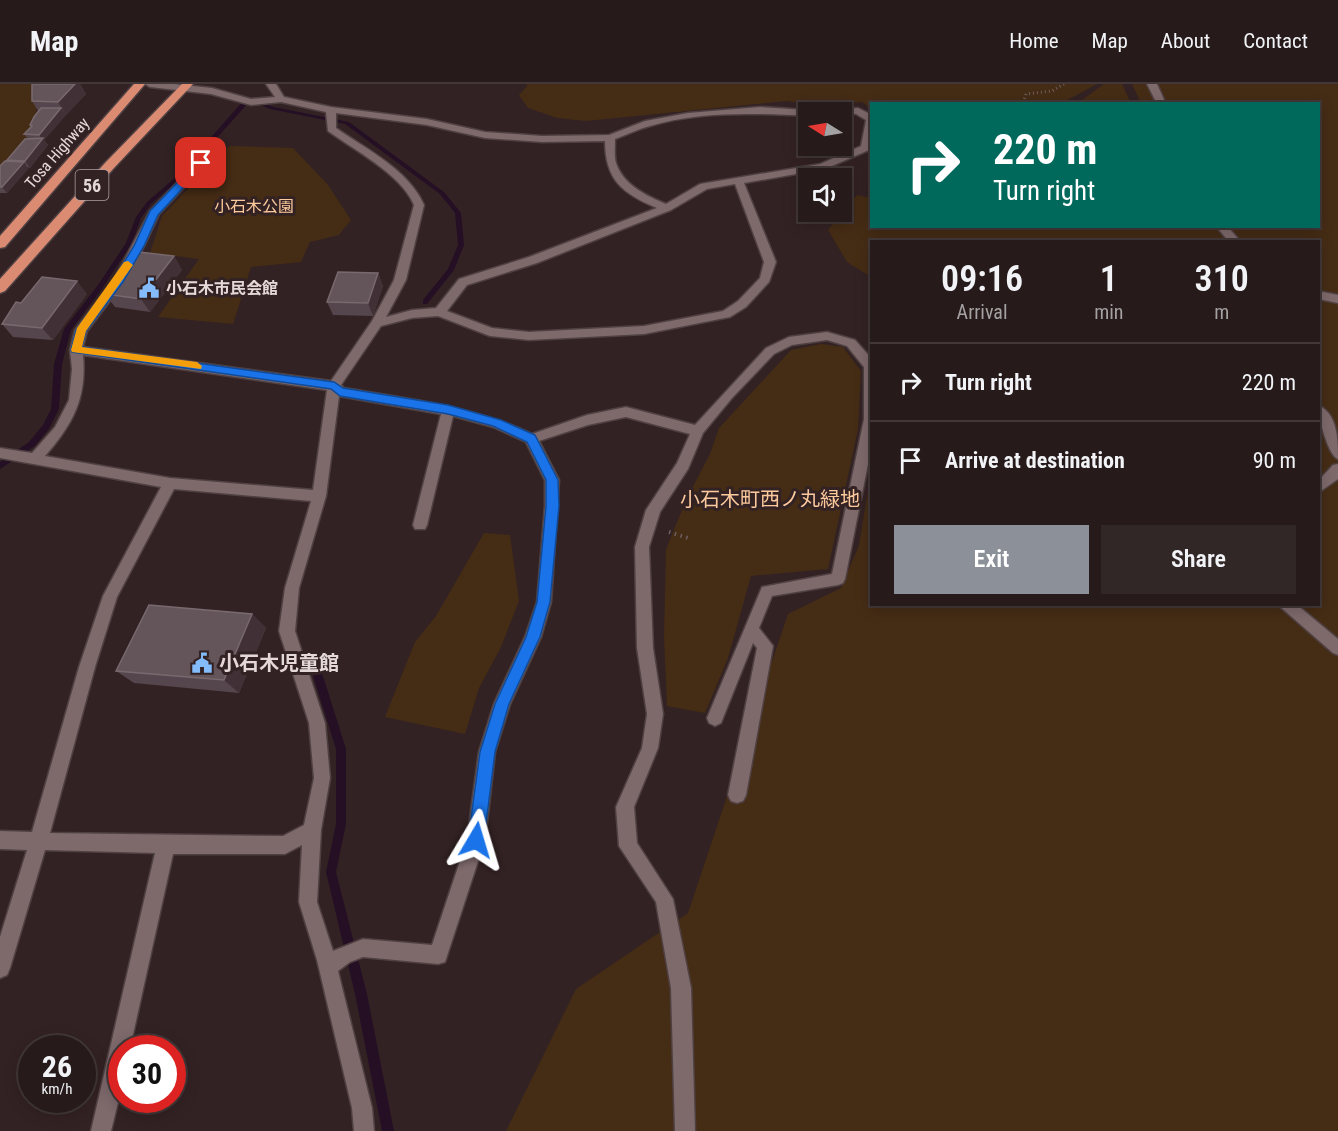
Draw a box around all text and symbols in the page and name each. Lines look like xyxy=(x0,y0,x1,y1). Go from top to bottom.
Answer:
text: Map xyxy=(30,25,78,58)
text: Home xyxy=(1009,29,1059,53)
text: Map xyxy=(1092,29,1128,53)
text: About xyxy=(1161,29,1210,53)
text: Contact xyxy=(1243,29,1308,53)
north arrow xyxy=(798,102,852,156)
map controls xyxy=(798,102,852,222)
street label: Tosa Highway xyxy=(21,113,93,192)
text: 220 m xyxy=(993,125,1098,174)
icon: right xyxy=(894,126,972,204)
pin xyxy=(175,137,226,188)
icon: arrive xyxy=(184,146,217,179)
button: sound xyxy=(798,168,852,222)
road number: 56 xyxy=(76,170,109,200)
text: Turn right xyxy=(993,175,1095,207)
park label: 小石木公園 xyxy=(214,197,294,216)
text: 09:16 xyxy=(941,258,1023,300)
text: 1 xyxy=(1100,258,1118,300)
text: 310 xyxy=(1195,258,1249,300)
public building icon: 小石木市民会館 xyxy=(137,276,161,300)
place label: 小石木市民会館 xyxy=(166,279,278,298)
text: Arrival xyxy=(957,300,1008,324)
text: min xyxy=(1094,300,1123,324)
text: m xyxy=(1214,300,1229,324)
icon: right xyxy=(894,366,927,399)
text: Turn right xyxy=(945,370,1032,395)
text: 220 m xyxy=(1242,370,1296,395)
icon: arrive xyxy=(894,444,927,477)
text: Arrive at destination xyxy=(945,448,1125,473)
text: 90 m xyxy=(1253,448,1296,473)
park label: 小石木町西ノ丸緑地 xyxy=(680,487,860,511)
button: Exit xyxy=(894,525,1089,594)
button: Share xyxy=(1101,525,1296,594)
public building icon: 小石木児童館 xyxy=(190,651,214,675)
place label: 小石木児童館 xyxy=(219,651,339,675)
position arrow xyxy=(444,808,508,872)
speed limit sign: 30 xyxy=(108,1035,186,1113)
text: 26 xyxy=(42,1049,72,1084)
text: km/h xyxy=(42,1080,72,1098)

